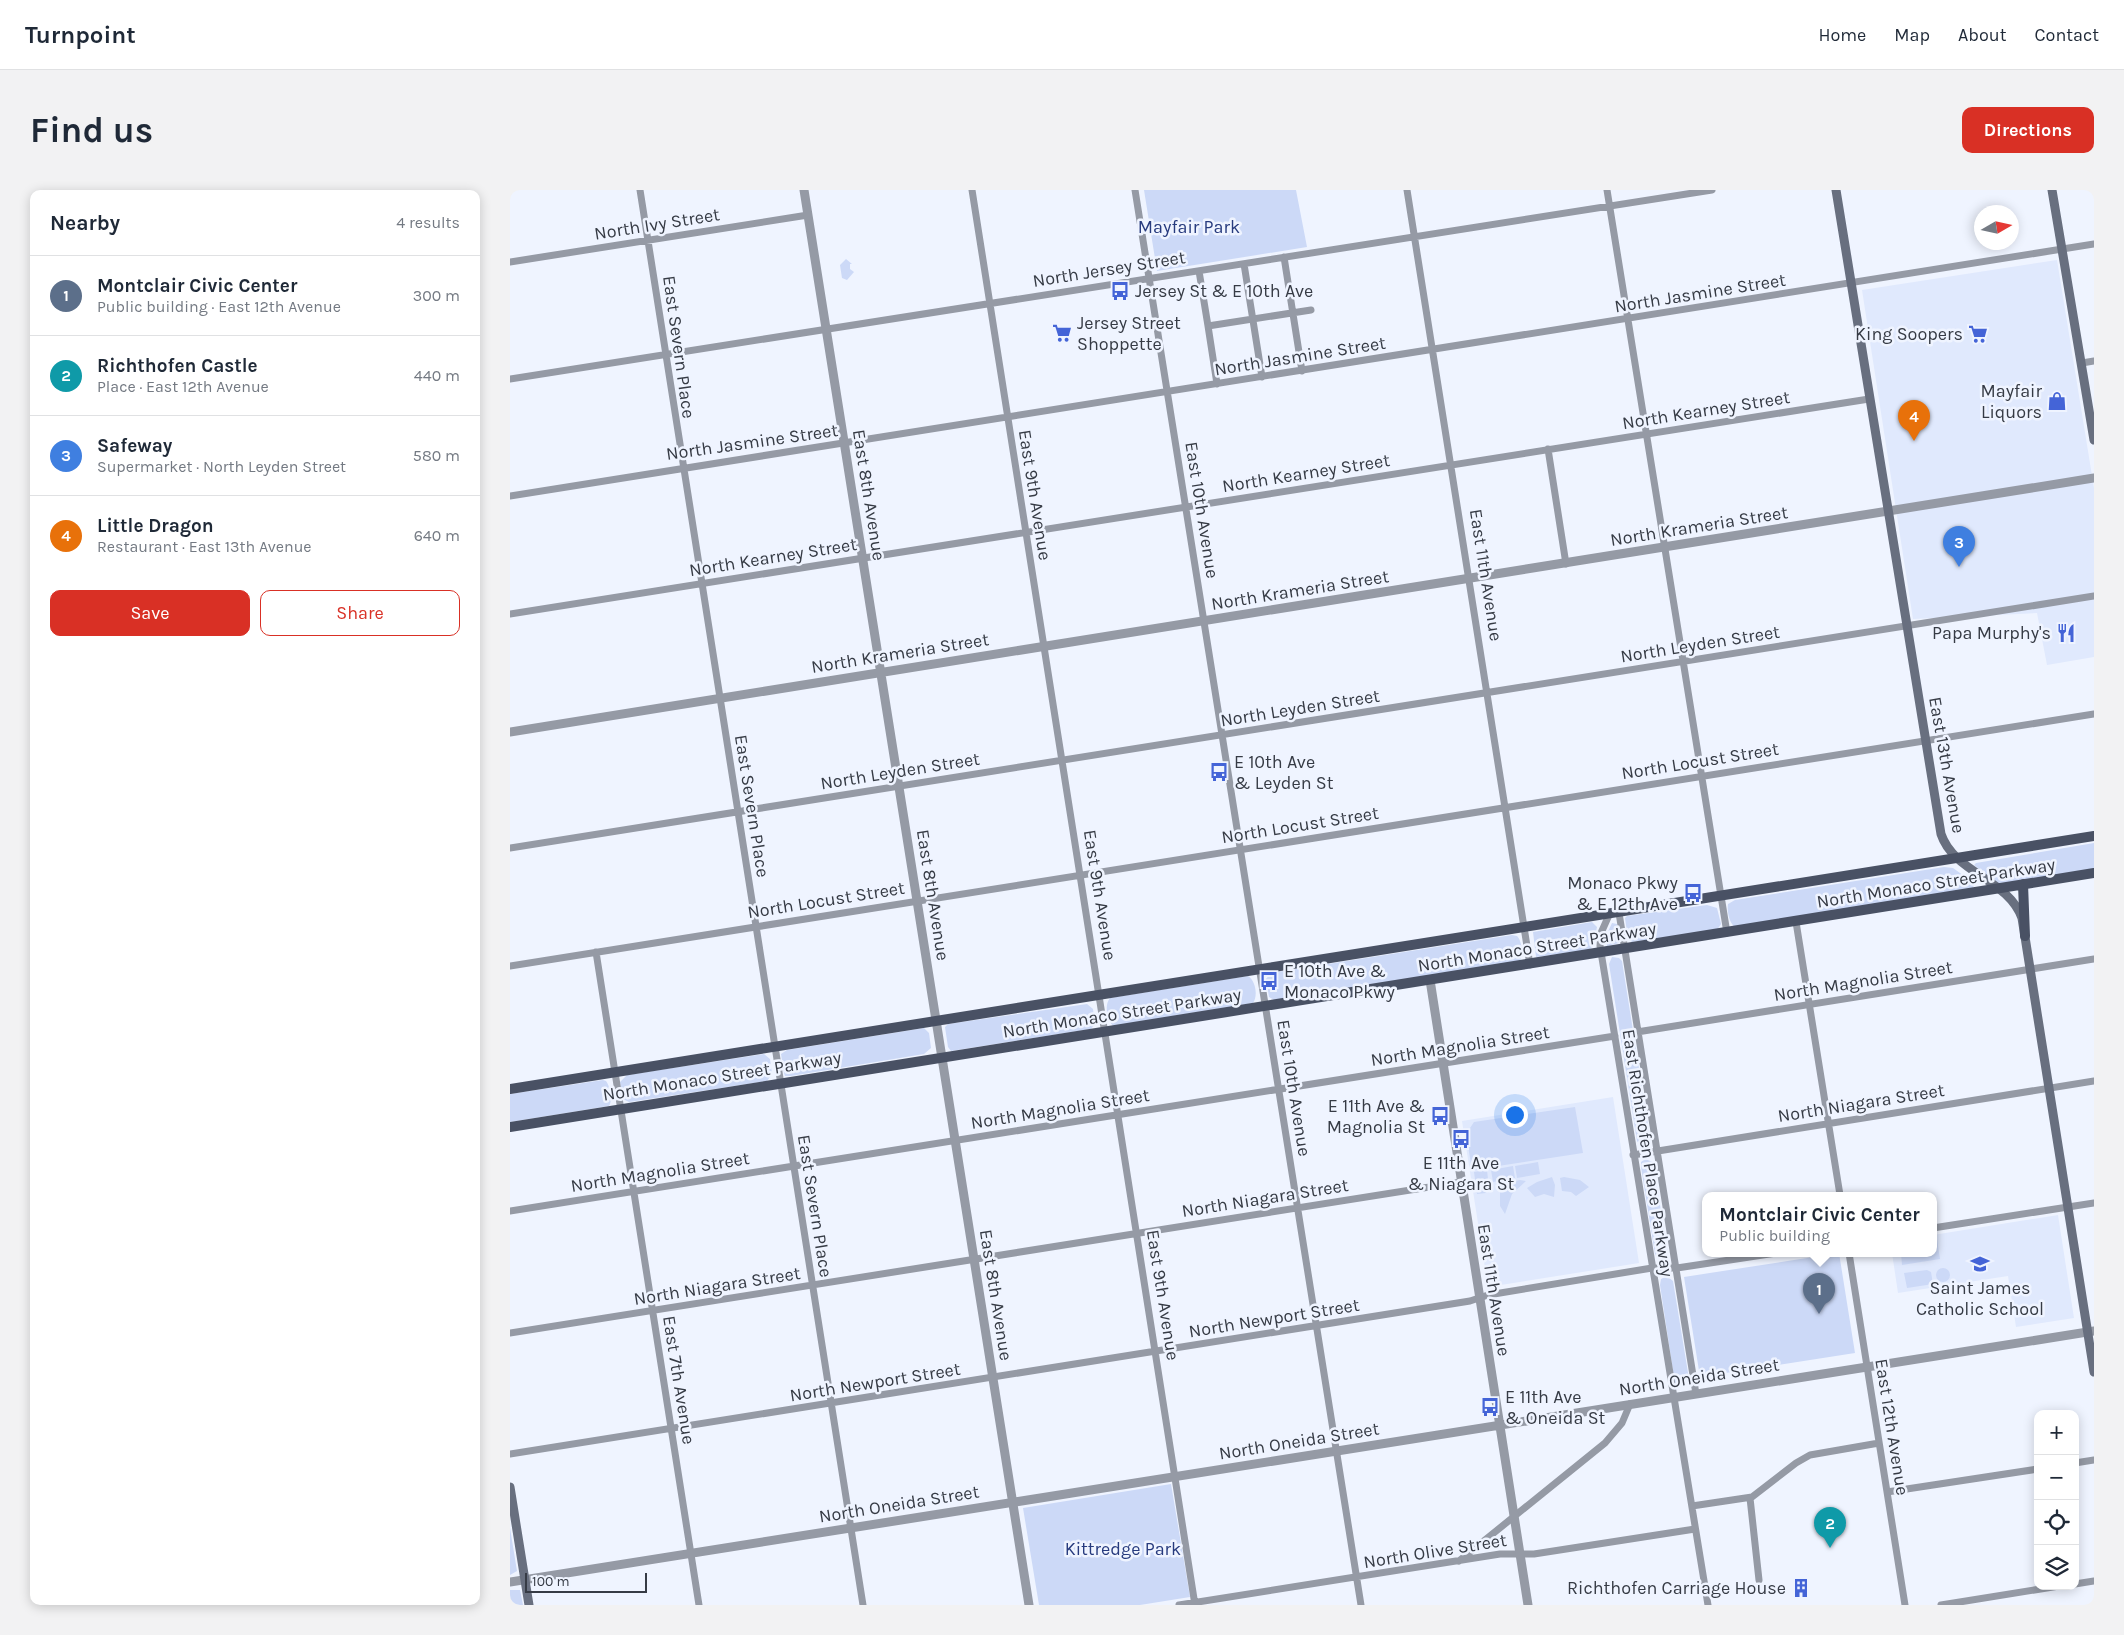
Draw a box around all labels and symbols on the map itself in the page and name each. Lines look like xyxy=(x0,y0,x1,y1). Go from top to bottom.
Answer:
street label: North Ivy Street xyxy=(593,203,722,245)
north arrow xyxy=(1974,205,2019,250)
park label: Mayfair Park xyxy=(1138,216,1240,238)
street label: North Jersey Street xyxy=(1031,246,1187,292)
street label: North Jasmine Street xyxy=(1613,269,1787,317)
street label: East Severn Place xyxy=(658,274,700,420)
bus stop icon: Jersey St & E 10th Ave xyxy=(1109,280,1131,302)
place label: Jersey St & E 10th Ave xyxy=(1135,280,1313,302)
place label: Jersey Street Shoppette xyxy=(1077,312,1181,355)
supermarket icon: Jersey Street Shoppette xyxy=(1051,322,1073,344)
place label: King Soopers xyxy=(1855,323,1963,345)
supermarket icon: King Soopers xyxy=(1967,323,1989,345)
street label: North Jasmine Street xyxy=(1213,332,1387,380)
place label: Mayfair Liquors xyxy=(1981,380,2042,423)
street label: North Kearney Street xyxy=(1621,386,1792,434)
shop icon: Mayfair Liquors xyxy=(2046,390,2068,412)
pin: 4 xyxy=(1898,400,1930,441)
street label: North Jasmine Street xyxy=(665,419,840,465)
street label: East 8th Avenue xyxy=(848,428,890,562)
street label: East 9th Avenue xyxy=(1014,428,1056,562)
street label: East 10th Avenue xyxy=(1180,440,1224,580)
street label: North Kearney Street xyxy=(1221,449,1392,497)
street label: North Krameria Street xyxy=(1609,501,1790,551)
street label: East 11th Avenue xyxy=(1465,507,1507,643)
pin: 3 xyxy=(1943,526,1975,567)
street label: North Kearney Street xyxy=(688,533,859,581)
street label: North Krameria Street xyxy=(1210,565,1391,615)
street label: North Leyden Street xyxy=(1619,621,1781,667)
place label: Papa Murphy's xyxy=(1932,622,2051,644)
restaurant icon: Papa Murphy's xyxy=(2055,622,2077,644)
street label: North Krameria Street xyxy=(810,628,991,678)
street label: North Leyden Street xyxy=(1219,685,1381,731)
street label: East 13th Avenue xyxy=(1924,695,1970,835)
street label: East Severn Place xyxy=(730,733,774,879)
street label: North Locust Street xyxy=(1620,738,1780,784)
street label: North Leyden Street xyxy=(819,748,981,794)
place label: E 10th Ave & Leyden St xyxy=(1234,751,1334,794)
bus stop icon: E 10th Ave & Leyden St xyxy=(1208,761,1230,783)
street label: North Locust Street xyxy=(1220,802,1380,848)
street label: East 8th Avenue xyxy=(912,828,954,962)
street label: East 9th Avenue xyxy=(1079,828,1121,962)
street label: North Monaco Street Parkway xyxy=(1815,853,2058,913)
place label: Monaco Pkwy & E 12th Ave xyxy=(1567,872,1679,915)
street label: North Locust Street xyxy=(746,877,906,923)
bus stop icon: Monaco Pkwy & E 12th Ave xyxy=(1682,882,1704,904)
street label: North Monaco Street Parkway xyxy=(1416,917,1659,977)
street label: North Magnolia Street xyxy=(1772,956,1954,1006)
place label: E 10th Ave & Monaco Pkwy xyxy=(1284,960,1395,1003)
bus stop icon: E 10th Ave & Monaco Pkwy xyxy=(1258,970,1280,992)
street label: North Monaco Street Parkway xyxy=(1001,983,1244,1043)
street label: East 10th Avenue xyxy=(1272,1018,1316,1158)
street label: North Magnolia Street xyxy=(1369,1021,1551,1071)
street label: East Richthofen Place Parkway xyxy=(1618,1027,1679,1279)
street label: North Monaco Street Parkway xyxy=(601,1046,844,1106)
street label: North Niagara Street xyxy=(1776,1079,1946,1127)
street label: North Magnolia Street xyxy=(969,1084,1151,1134)
place label: E 11th Ave & Magnolia St xyxy=(1327,1095,1425,1138)
your location xyxy=(1502,1102,1528,1128)
bus stop icon: E 11th Ave & Magnolia St xyxy=(1429,1105,1451,1127)
bus stop icon: E 11th Ave & Niagara St xyxy=(1450,1128,1472,1150)
street label: East Severn Place xyxy=(793,1133,837,1279)
street label: North Magnolia Street xyxy=(569,1147,751,1197)
place label: E 11th Ave & Niagara St xyxy=(1408,1152,1515,1195)
street label: North Niagara Street xyxy=(1180,1174,1350,1222)
street label: East 11th Avenue xyxy=(1473,1222,1515,1358)
street label: East 8th Avenue xyxy=(975,1228,1017,1362)
street label: East 9th Avenue xyxy=(1142,1228,1184,1362)
school or university icon: Saint James Catholic School xyxy=(1969,1253,1991,1275)
street label: North Niagara Street xyxy=(632,1262,802,1310)
pin: 1 xyxy=(1803,1273,1835,1314)
place label: Saint James Catholic School xyxy=(1916,1277,2044,1320)
street label: North Newport Street xyxy=(1187,1294,1361,1342)
street label: East 7th Avenue xyxy=(658,1314,700,1446)
street label: North Oneida Street xyxy=(1617,1353,1781,1401)
street label: East 12th Avenue xyxy=(1870,1357,1914,1497)
street label: North Newport Street xyxy=(788,1358,962,1406)
place label: E 11th Ave & Oneida St xyxy=(1505,1386,1606,1429)
bus stop icon: E 11th Ave & Oneida St xyxy=(1479,1396,1501,1418)
street label: North Oneida Street xyxy=(1217,1417,1381,1465)
street label: North Oneida Street xyxy=(817,1480,981,1528)
pin: 2 xyxy=(1814,1507,1846,1548)
street label: North Olive Street xyxy=(1362,1529,1508,1573)
park label: Kittredge Park xyxy=(1065,1538,1181,1560)
scale bar xyxy=(525,1570,648,1593)
place label: Richthofen Carriage House xyxy=(1567,1577,1786,1599)
building icon: Richthofen Carriage House xyxy=(1790,1577,1812,1599)

